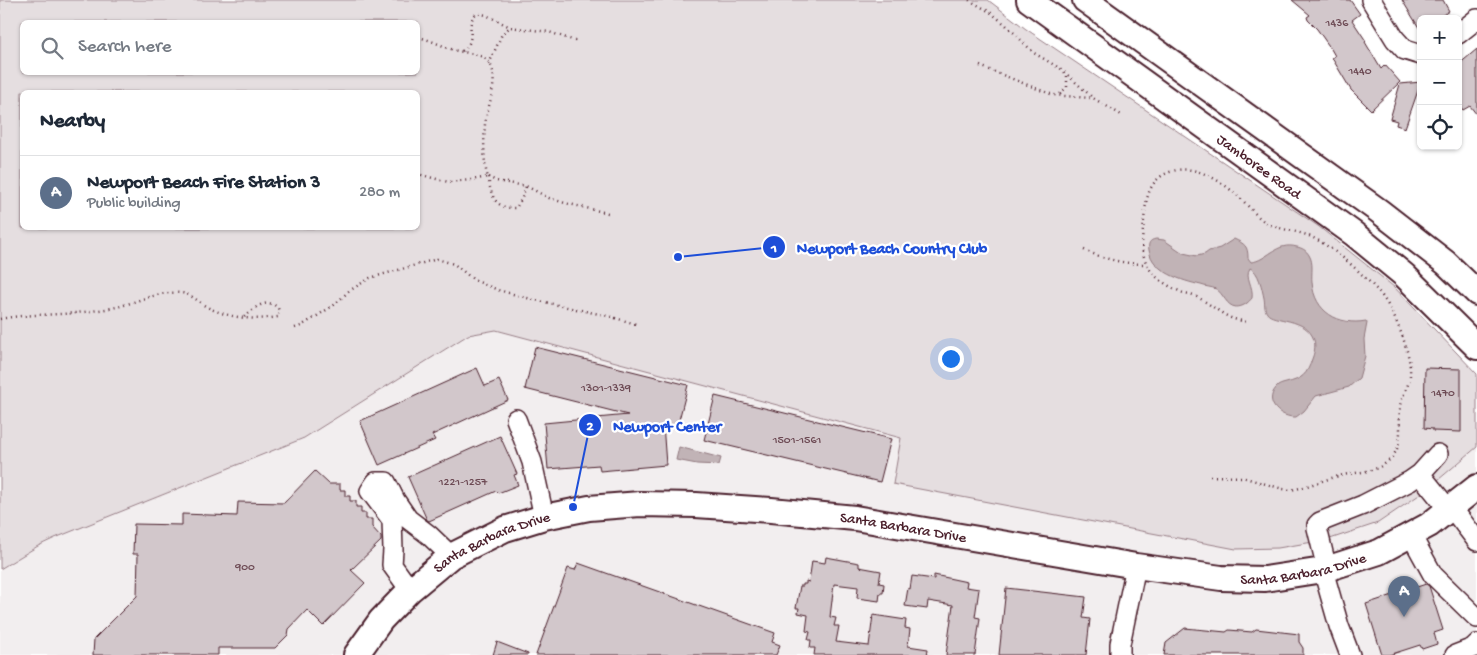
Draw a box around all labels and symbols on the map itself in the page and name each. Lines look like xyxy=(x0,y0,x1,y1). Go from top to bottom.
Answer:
house number: 1436 xyxy=(1325,17,1349,31)
house number: 1440 xyxy=(1347,65,1372,79)
street label: Jamboree Road xyxy=(1213,131,1305,205)
callout: Newport Beach Country Club xyxy=(762,232,997,263)
text: 1 xyxy=(770,240,777,258)
text: Newport Beach Country Club xyxy=(797,241,988,260)
your location xyxy=(938,346,964,372)
house number: 1301-1339 xyxy=(580,382,631,396)
house number: 1470 xyxy=(1430,387,1455,401)
callout: Newport Center xyxy=(578,410,731,441)
text: 2 xyxy=(586,418,594,436)
text: Newport Center xyxy=(613,419,723,438)
house number: 1501-1561 xyxy=(772,434,821,448)
house number: 1221-1257 xyxy=(438,476,488,490)
street label: Santa Barbara Drive xyxy=(430,509,552,578)
street label: Santa Barbara Drive xyxy=(839,510,968,548)
street label: Santa Barbara Drive xyxy=(1240,550,1369,590)
house number: 900 xyxy=(234,561,255,575)
pin: A xyxy=(1388,576,1420,617)

